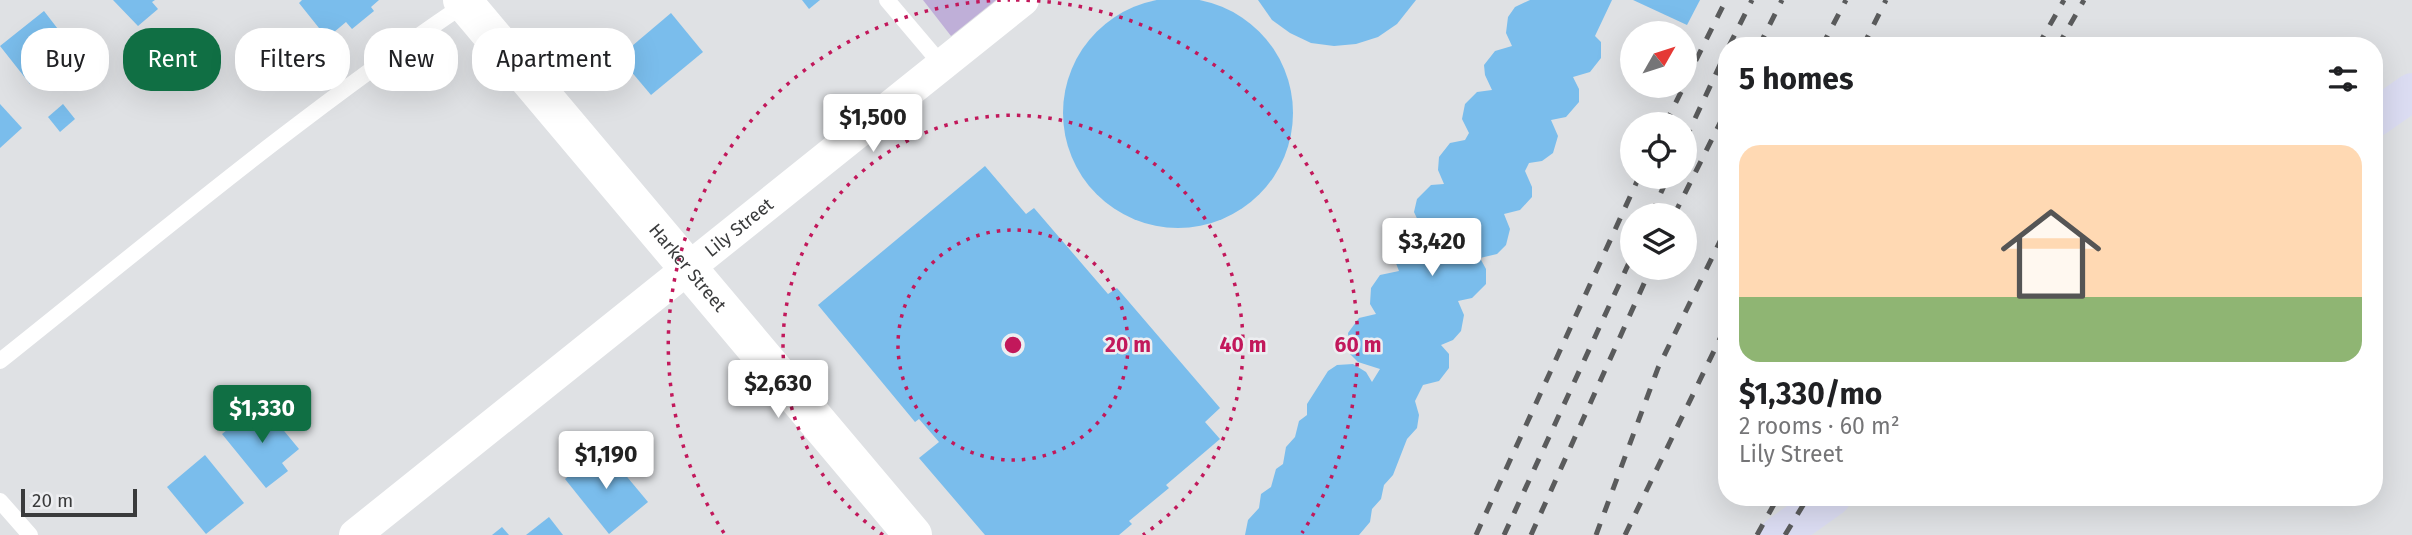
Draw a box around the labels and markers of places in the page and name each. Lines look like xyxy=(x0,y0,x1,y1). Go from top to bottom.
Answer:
pin: $1,500 xyxy=(816,94,930,154)
pin: $3,420 xyxy=(1375,218,1489,278)
centre of rings xyxy=(1001,333,1025,357)
pin: $2,630 xyxy=(721,360,835,420)
pin: $1,330 xyxy=(205,386,319,445)
pin: $1,190 xyxy=(549,432,663,491)

